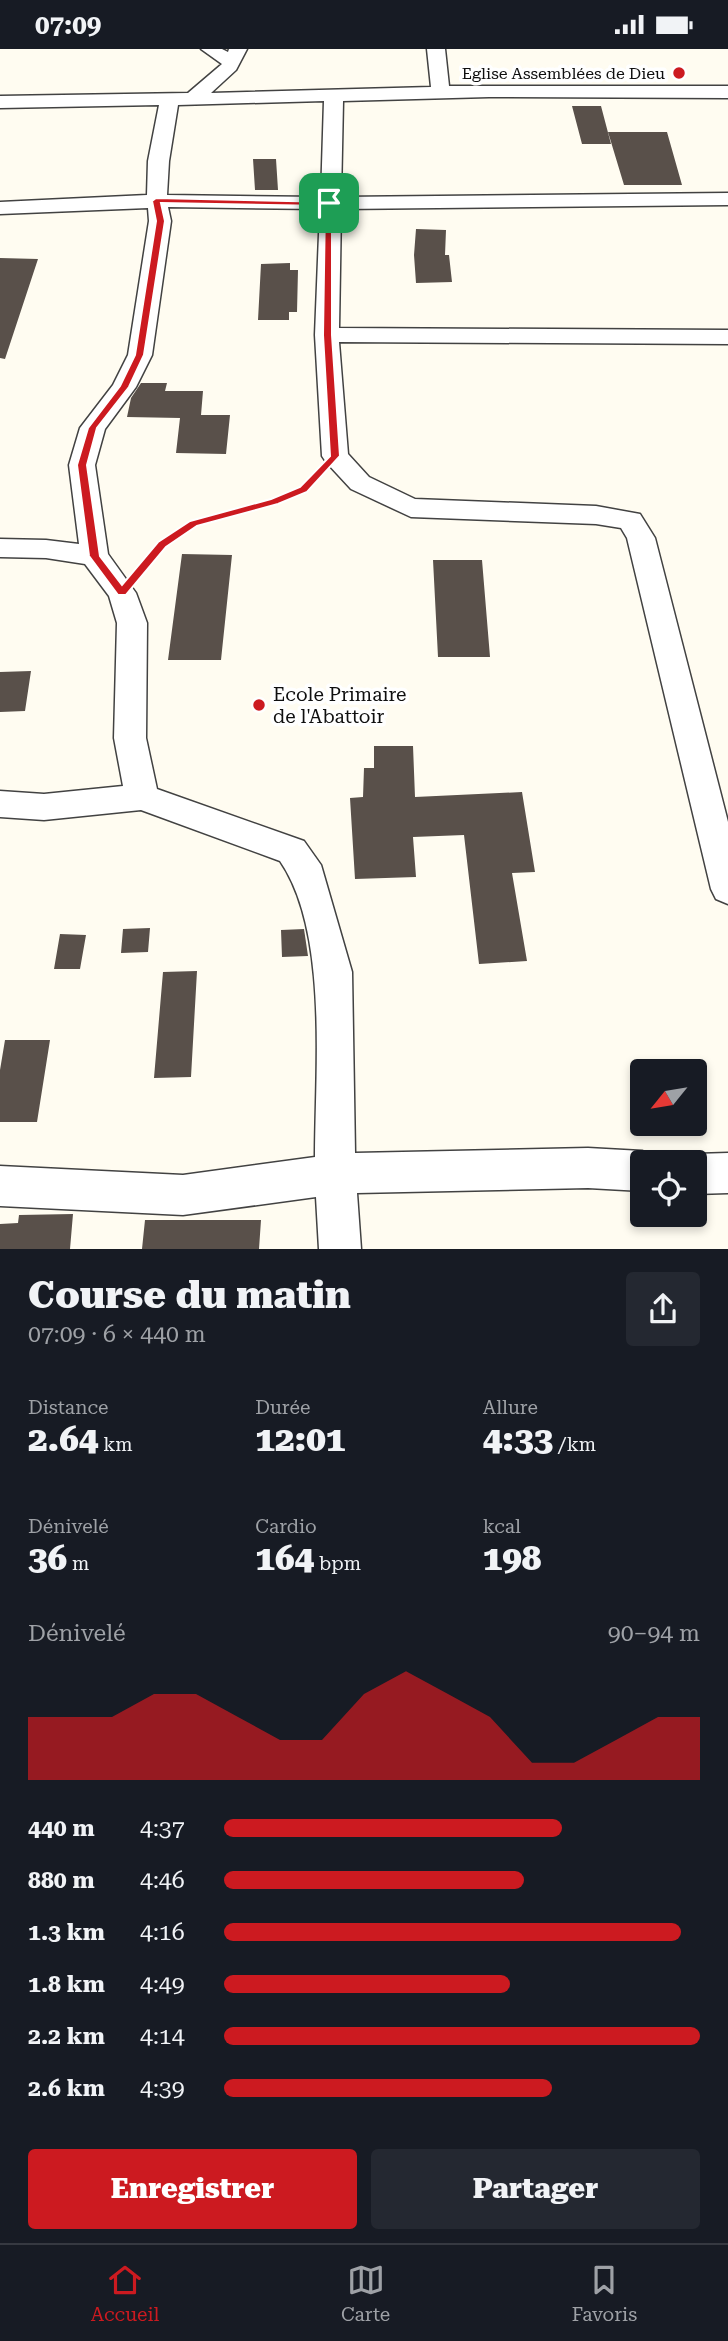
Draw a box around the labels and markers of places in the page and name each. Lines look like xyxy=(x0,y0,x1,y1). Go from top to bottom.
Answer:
place label: Eglise Assemblées de Dieu xyxy=(462,64,665,83)
marker: Eglise Assemblées de Dieu xyxy=(671,65,687,81)
pin xyxy=(299,173,359,233)
place label: Ecole Primaire de l'Abattoir xyxy=(273,683,407,728)
marker: Ecole Primaire de l'Abattoir xyxy=(251,697,267,713)

